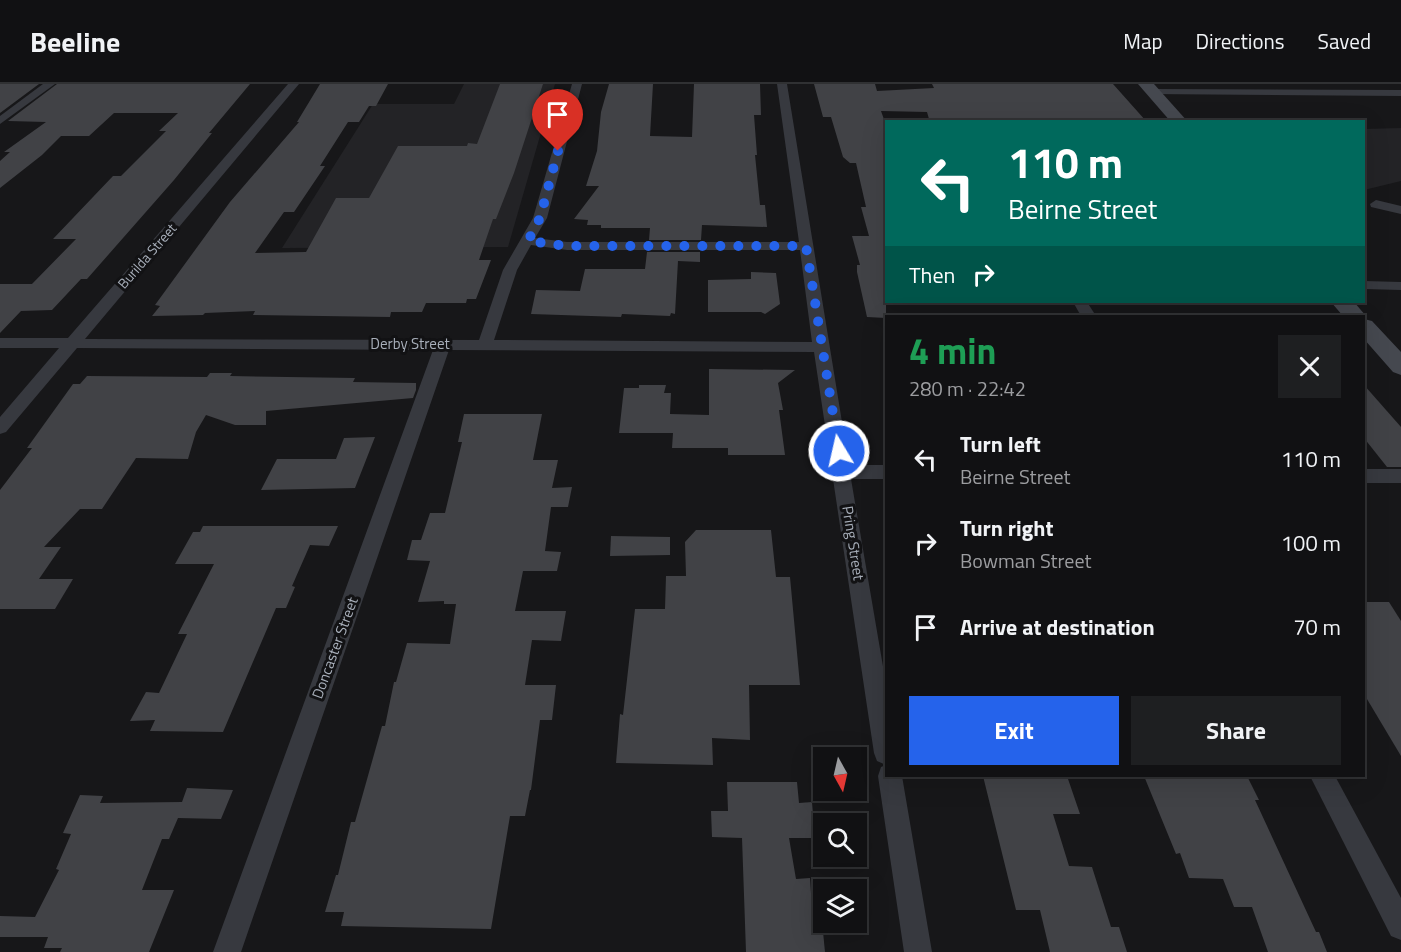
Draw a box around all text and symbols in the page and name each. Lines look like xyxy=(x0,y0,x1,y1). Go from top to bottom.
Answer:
text: Beeline xyxy=(30,20,120,63)
text: Map xyxy=(1123,25,1163,57)
text: Directions xyxy=(1196,25,1285,57)
text: Saved xyxy=(1318,25,1371,57)
pin xyxy=(532,89,583,151)
icon: arrive xyxy=(541,98,574,131)
text: 110 m xyxy=(1008,130,1123,194)
icon: left xyxy=(909,144,987,222)
text: Beirne Street xyxy=(1008,188,1157,229)
street label: Burilda Street xyxy=(112,218,181,293)
text: Then xyxy=(909,258,955,292)
icon: right xyxy=(967,258,1000,291)
text: 4 min xyxy=(909,323,996,378)
street label: Derby Street xyxy=(370,332,450,355)
button: close xyxy=(1278,335,1341,398)
text: 280 m · 22:42 xyxy=(909,373,1026,404)
position arrow xyxy=(807,419,871,483)
text: Turn left xyxy=(960,427,1041,461)
text: 110 m xyxy=(1281,442,1341,476)
icon: left xyxy=(909,443,942,476)
text: Beirne Street xyxy=(960,461,1071,492)
street label: Pring Street xyxy=(836,504,871,583)
text: Turn right xyxy=(960,511,1054,545)
text: 100 m xyxy=(1281,526,1341,560)
icon: right xyxy=(909,527,942,560)
text: Bowman Street xyxy=(960,545,1091,576)
street label: Doncaster Street xyxy=(305,593,364,702)
text: Arrive at destination xyxy=(960,610,1155,644)
text: 70 m xyxy=(1293,610,1341,644)
icon: arrive xyxy=(909,611,942,644)
button: Exit xyxy=(909,696,1119,765)
button: Share xyxy=(1131,696,1341,765)
north arrow xyxy=(813,747,867,801)
map controls xyxy=(813,747,867,933)
button: search xyxy=(813,813,867,867)
button: layers xyxy=(813,879,867,933)

